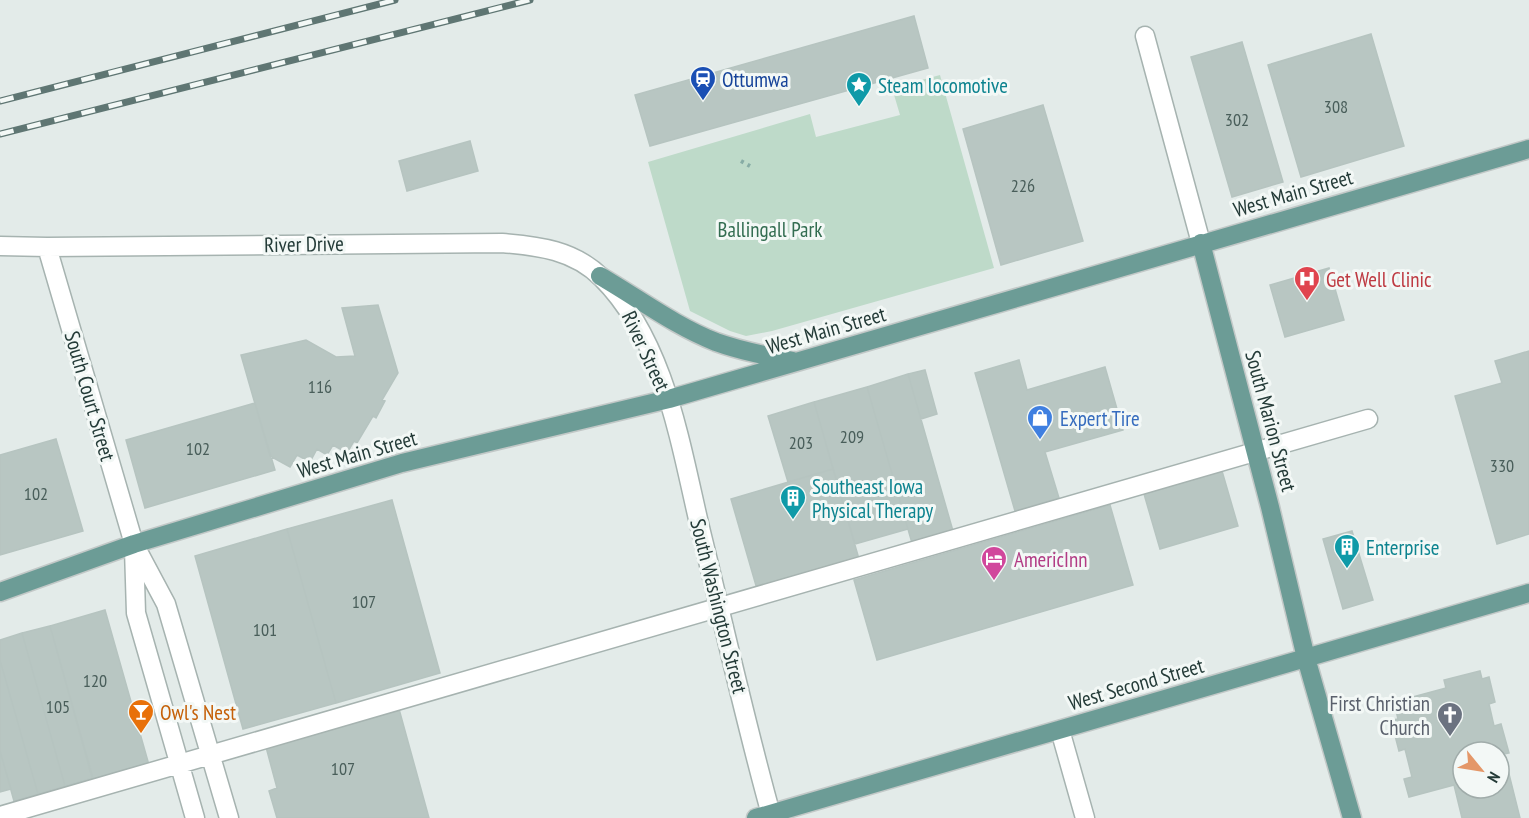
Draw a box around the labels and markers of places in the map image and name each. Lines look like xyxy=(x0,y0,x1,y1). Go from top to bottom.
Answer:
station icon: Ottumwa xyxy=(688,64,718,102)
place label: Ottumwa xyxy=(722,66,789,93)
place icon: Steam locomotive xyxy=(844,70,874,108)
place label: Steam locomotive xyxy=(878,72,1008,99)
hospital icon: Get Well Clinic xyxy=(1292,264,1322,302)
place label: Get Well Clinic xyxy=(1326,266,1432,293)
shop icon: Expert Tire xyxy=(1025,403,1055,441)
place label: Expert Tire xyxy=(1060,405,1140,432)
place label: Southeast Iowa Physical Therapy xyxy=(812,473,933,524)
building icon: Southeast Iowa Physical Therapy xyxy=(778,483,808,521)
building icon: Enterprise xyxy=(1332,532,1362,570)
place label: Enterprise xyxy=(1366,534,1439,561)
hotel icon: AmericInn xyxy=(979,544,1009,582)
place label: AmericInn xyxy=(1014,546,1087,573)
place label: First Christian Church xyxy=(1329,690,1430,741)
bar icon: Owl's Nest xyxy=(126,697,156,735)
place label: Owl's Nest xyxy=(160,699,236,726)
church icon: First Christian Church xyxy=(1435,700,1465,738)

